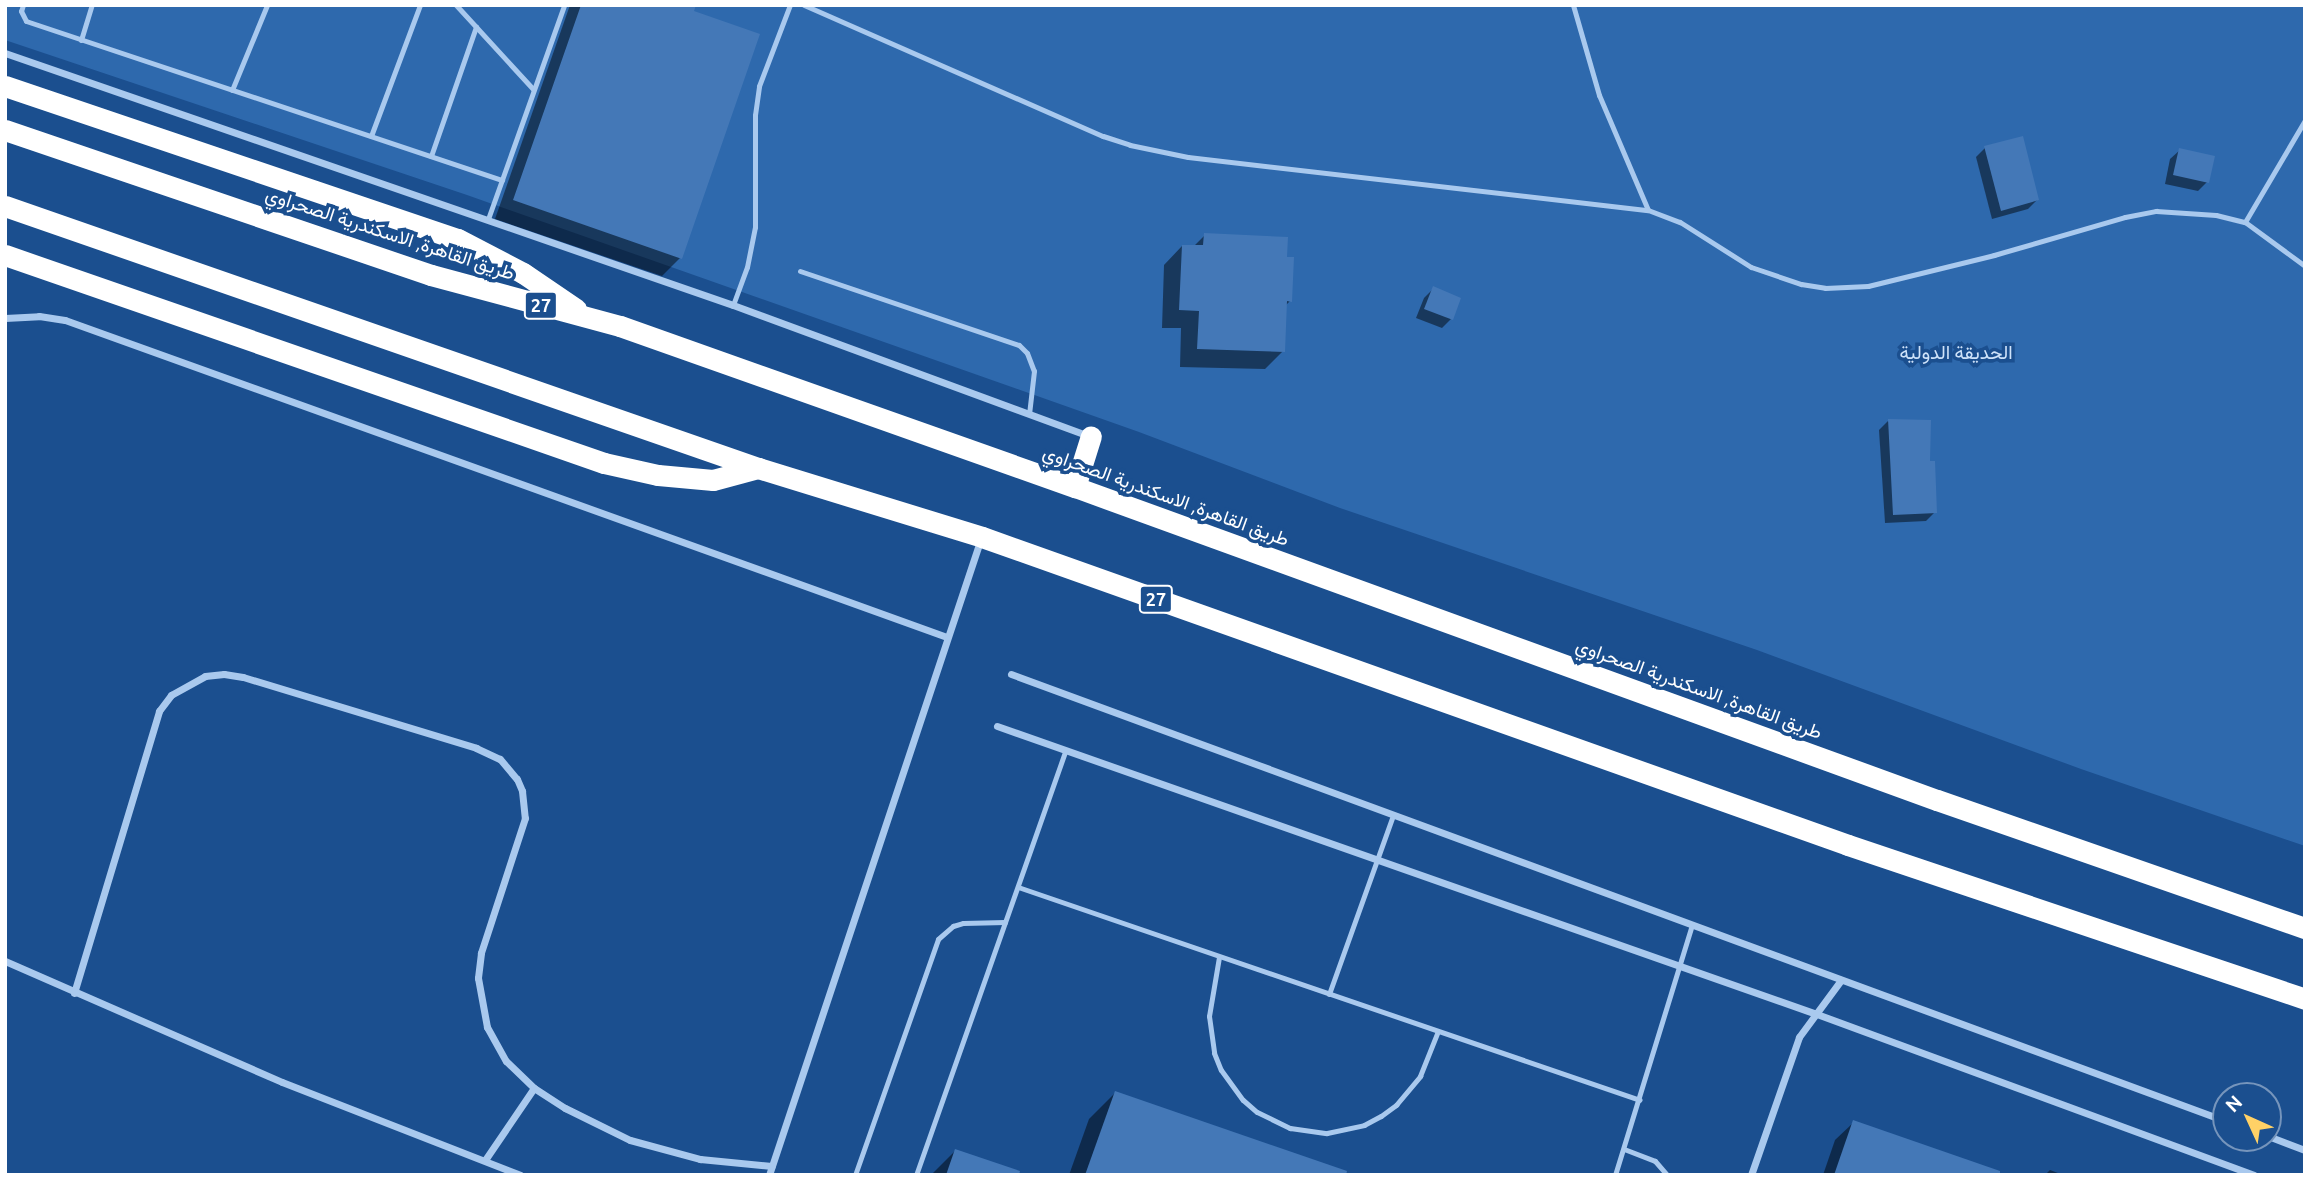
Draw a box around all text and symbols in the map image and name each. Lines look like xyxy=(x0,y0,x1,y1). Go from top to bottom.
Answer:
street label: طريق القاهرة, الاسكندرية الصحراوي xyxy=(263,183,517,285)
road number: 27 xyxy=(524,290,558,320)
park label: الحديقة الدولية xyxy=(1899,342,2013,364)
street label: طريق القاهرة, الاسكندرية الصحراوي xyxy=(1040,441,1292,551)
road number: 27 xyxy=(1138,584,1174,614)
street label: طريق القاهرة, الاسكندرية الصحراوي xyxy=(1573,634,1825,744)
north arrow xyxy=(2212,1082,2282,1152)
text: N xyxy=(2221,1091,2246,1116)

